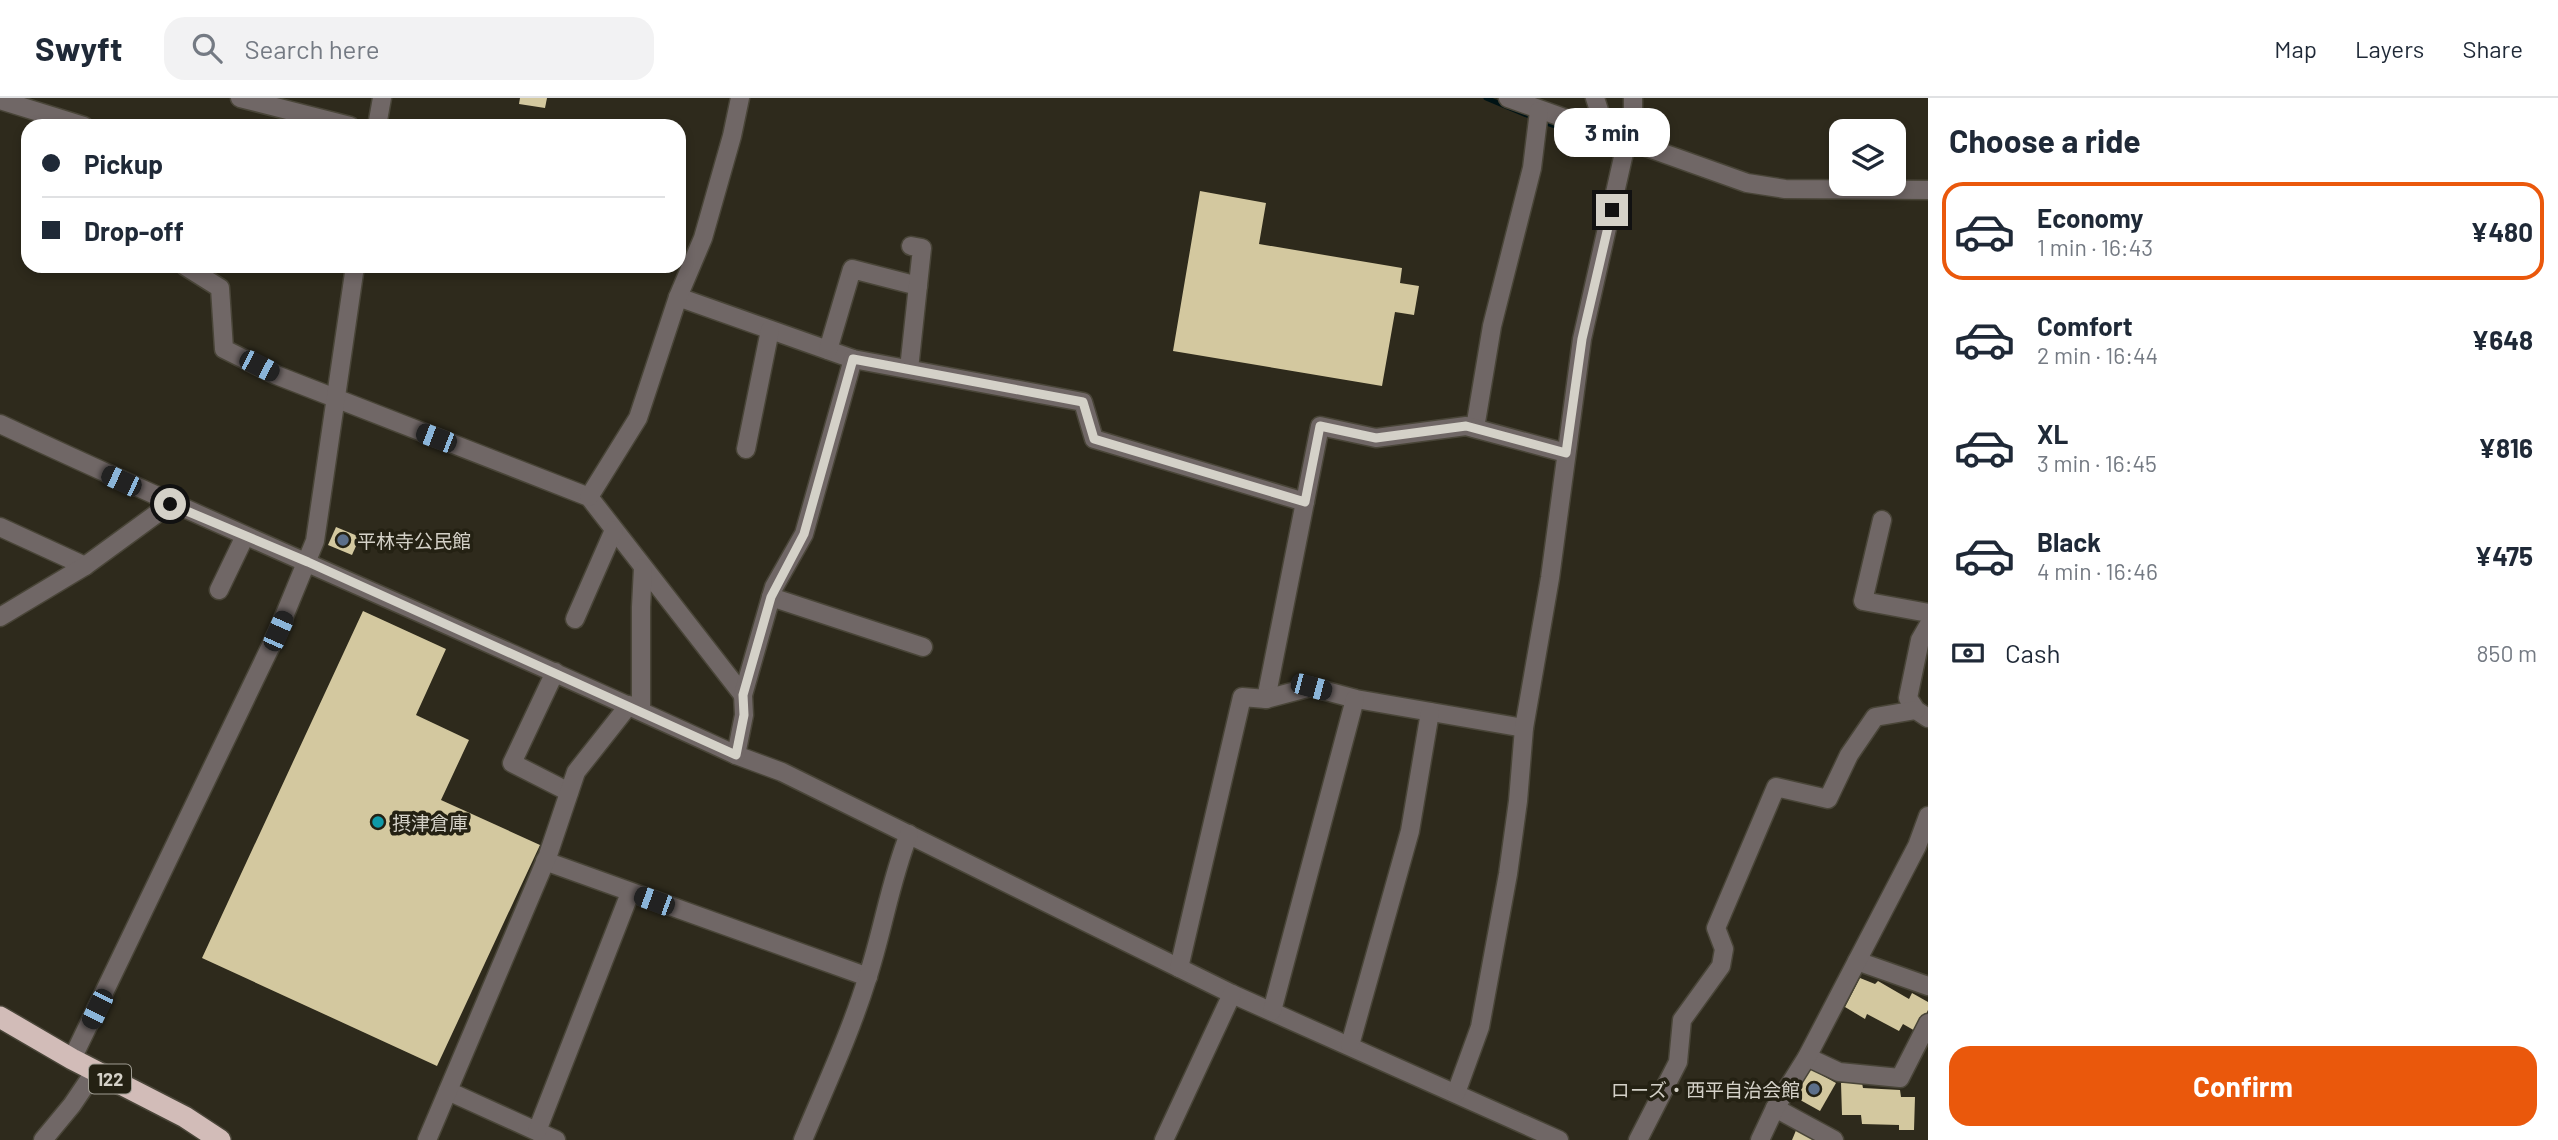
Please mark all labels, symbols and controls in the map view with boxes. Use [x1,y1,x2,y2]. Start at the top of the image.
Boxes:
search box [164,17,654,80]
text: Swyft [35,28,122,68]
icon: search [188,29,226,67]
text: Search here [244,33,380,64]
text: Map [2274,34,2317,63]
text: Layers [2355,34,2424,63]
text: Share [2462,34,2523,63]
callout: 3 min [1554,108,1670,158]
text: 3 min [1585,118,1639,146]
map controls [1829,119,1906,196]
button: layers [1829,119,1906,196]
text: Choose a ride [1949,121,2141,159]
text: Pickup [84,148,163,179]
route end [1596,194,1628,226]
icon: car [1953,200,2016,263]
text: Economy [2037,202,2143,233]
text: Drop-off [84,215,184,246]
text: ¥480 [2471,216,2533,247]
text: 1 min · 16:43 [2037,233,2153,261]
icon: car [1953,308,2016,371]
text: Comfort [2037,310,2133,341]
text: ¥648 [2471,324,2533,355]
text: 2 min · 16:44 [2037,341,2158,369]
car [236,347,283,385]
icon: car [1953,416,2016,479]
text: XL [2037,418,2068,449]
car [413,421,460,455]
text: ¥816 [2478,432,2533,463]
text: 3 min · 16:45 [2037,449,2157,477]
car [98,463,145,499]
route start [154,488,186,520]
icon: car [1953,524,2016,587]
text: Black [2037,526,2101,557]
place label: 平林寺公民館 [357,529,471,552]
marker: 平林寺公民館 [335,532,351,548]
text: ¥475 [2474,540,2533,571]
text: 4 min · 16:46 [2037,557,2158,585]
car [260,608,297,654]
icon: cash [1949,634,1987,672]
text: Cash [2005,637,2060,668]
text: 850 m [2477,639,2537,667]
car [1288,671,1335,703]
place label: 摂津倉庫 [392,811,468,834]
marker: 摂津倉庫 [370,814,386,830]
car [631,884,678,918]
car [79,986,116,1032]
button: Confirm [1949,1046,2537,1126]
road number: 122 [89,1064,131,1094]
place label: ローズ・西平自治会館 [1611,1078,1800,1101]
marker: ローズ・西平自治会館 [1806,1081,1822,1097]

